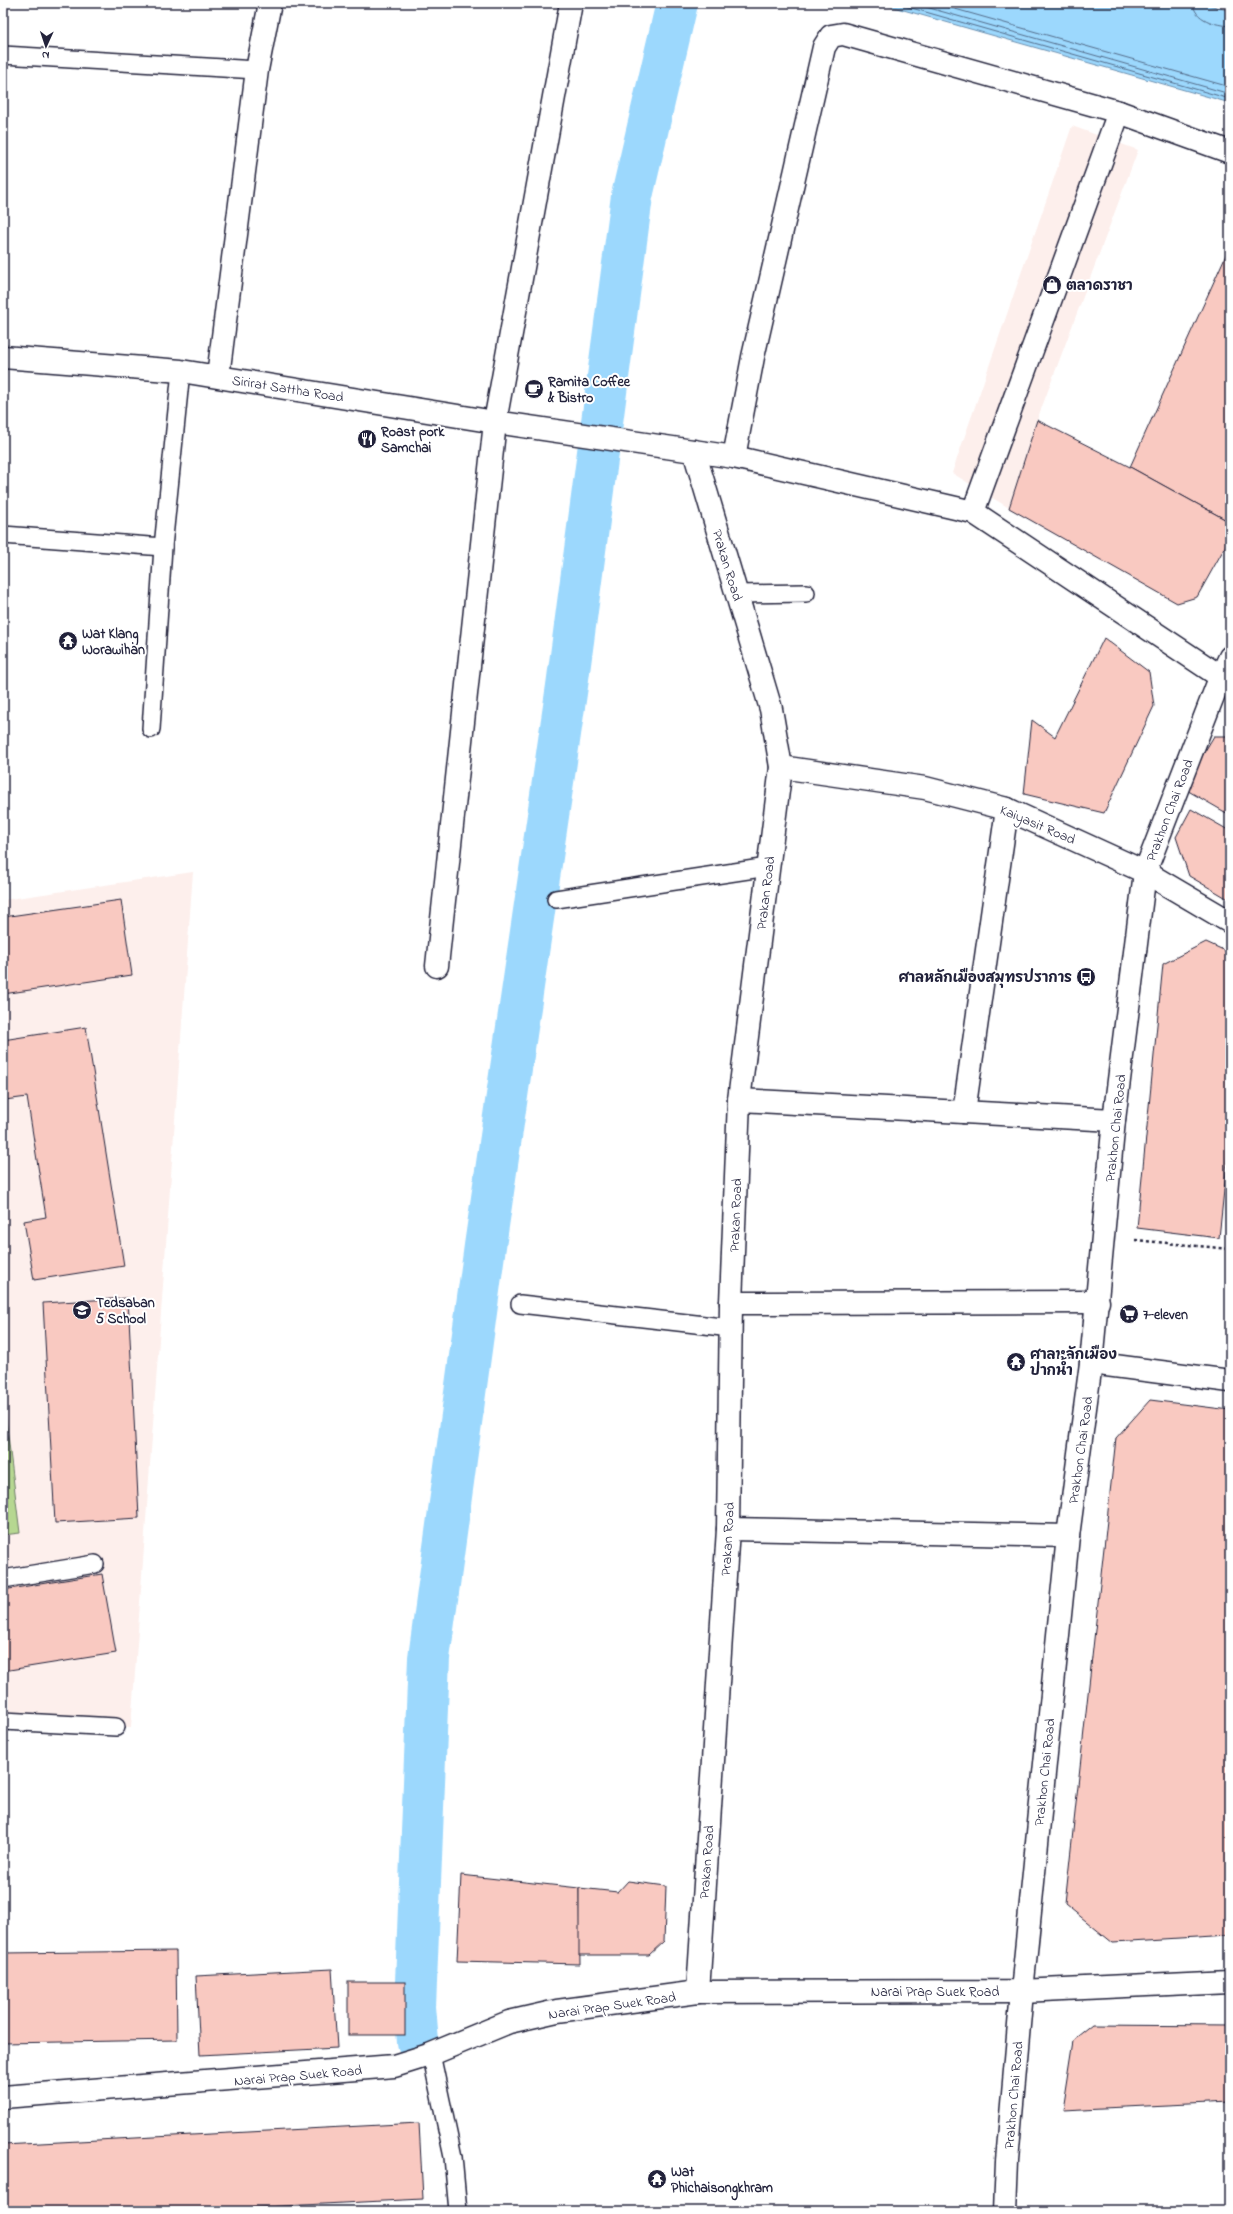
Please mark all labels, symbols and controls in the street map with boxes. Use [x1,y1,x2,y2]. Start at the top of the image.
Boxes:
north arrow [26,26,66,66]
text: N [41,47,50,63]
shop icon: ตลาดราชา [1041,274,1063,296]
place label: ตลาดราชา [1066,276,1133,297]
street label: Sirirat Sattha Road [231,370,345,409]
place label: Ramita Coffee & Bistro [547,372,631,409]
cafe icon: Ramita Coffee & Bistro [523,378,545,400]
place label: Roast pork Samchai [380,422,445,459]
restaurant icon: Roast pork Samchai [356,428,378,450]
street label: Prakan Road [706,527,747,604]
place label: Wat Klang Worawihan [82,624,145,661]
temple icon: Wat Klang Worawihan [57,630,79,652]
street label: Prakhon Chai Road [1141,756,1200,865]
street label: Kaiyasit Road [996,800,1079,852]
street label: Prakan Road [752,855,781,931]
bus stop icon: ศาลหลักเมืองสมุทรปราการ [1075,966,1097,988]
place label: ศาลหลักเมืองสมุทรปราการ [898,967,1072,989]
street label: Prakhon Chai Road [1100,1073,1133,1183]
street label: Prakan Road [725,1178,748,1252]
place label: Tedsaban 5 School [96,1293,155,1330]
school or university icon: Tedsaban 5 School [71,1299,93,1321]
supermarket icon: 7-eleven [1118,1303,1140,1325]
place label: 7-eleven [1143,1305,1188,1326]
place label: ศาลหลักเมือง ปากน้ำ [1030,1344,1117,1382]
temple icon: ศาลหลักเมือง ปากน้ำ [1005,1351,1027,1373]
street label: Prakhon Chai Road [1064,1395,1099,1505]
street label: Prakan Road [716,1502,741,1576]
street label: Prakhon Chai Road [1029,1717,1062,1827]
street label: Prakan Road [694,1824,721,1900]
street label: Narai Prap Suek Road [871,1982,999,2003]
street label: Narai Prap Suek Road [547,1987,677,2026]
street label: Prakhon Chai Road [999,2040,1030,2150]
street label: Narai Prap Suek Road [233,2060,363,2093]
place label: Wat Phichaisongkhram [671,2162,773,2201]
temple icon: Wat Phichaisongkhram [646,2168,668,2190]

